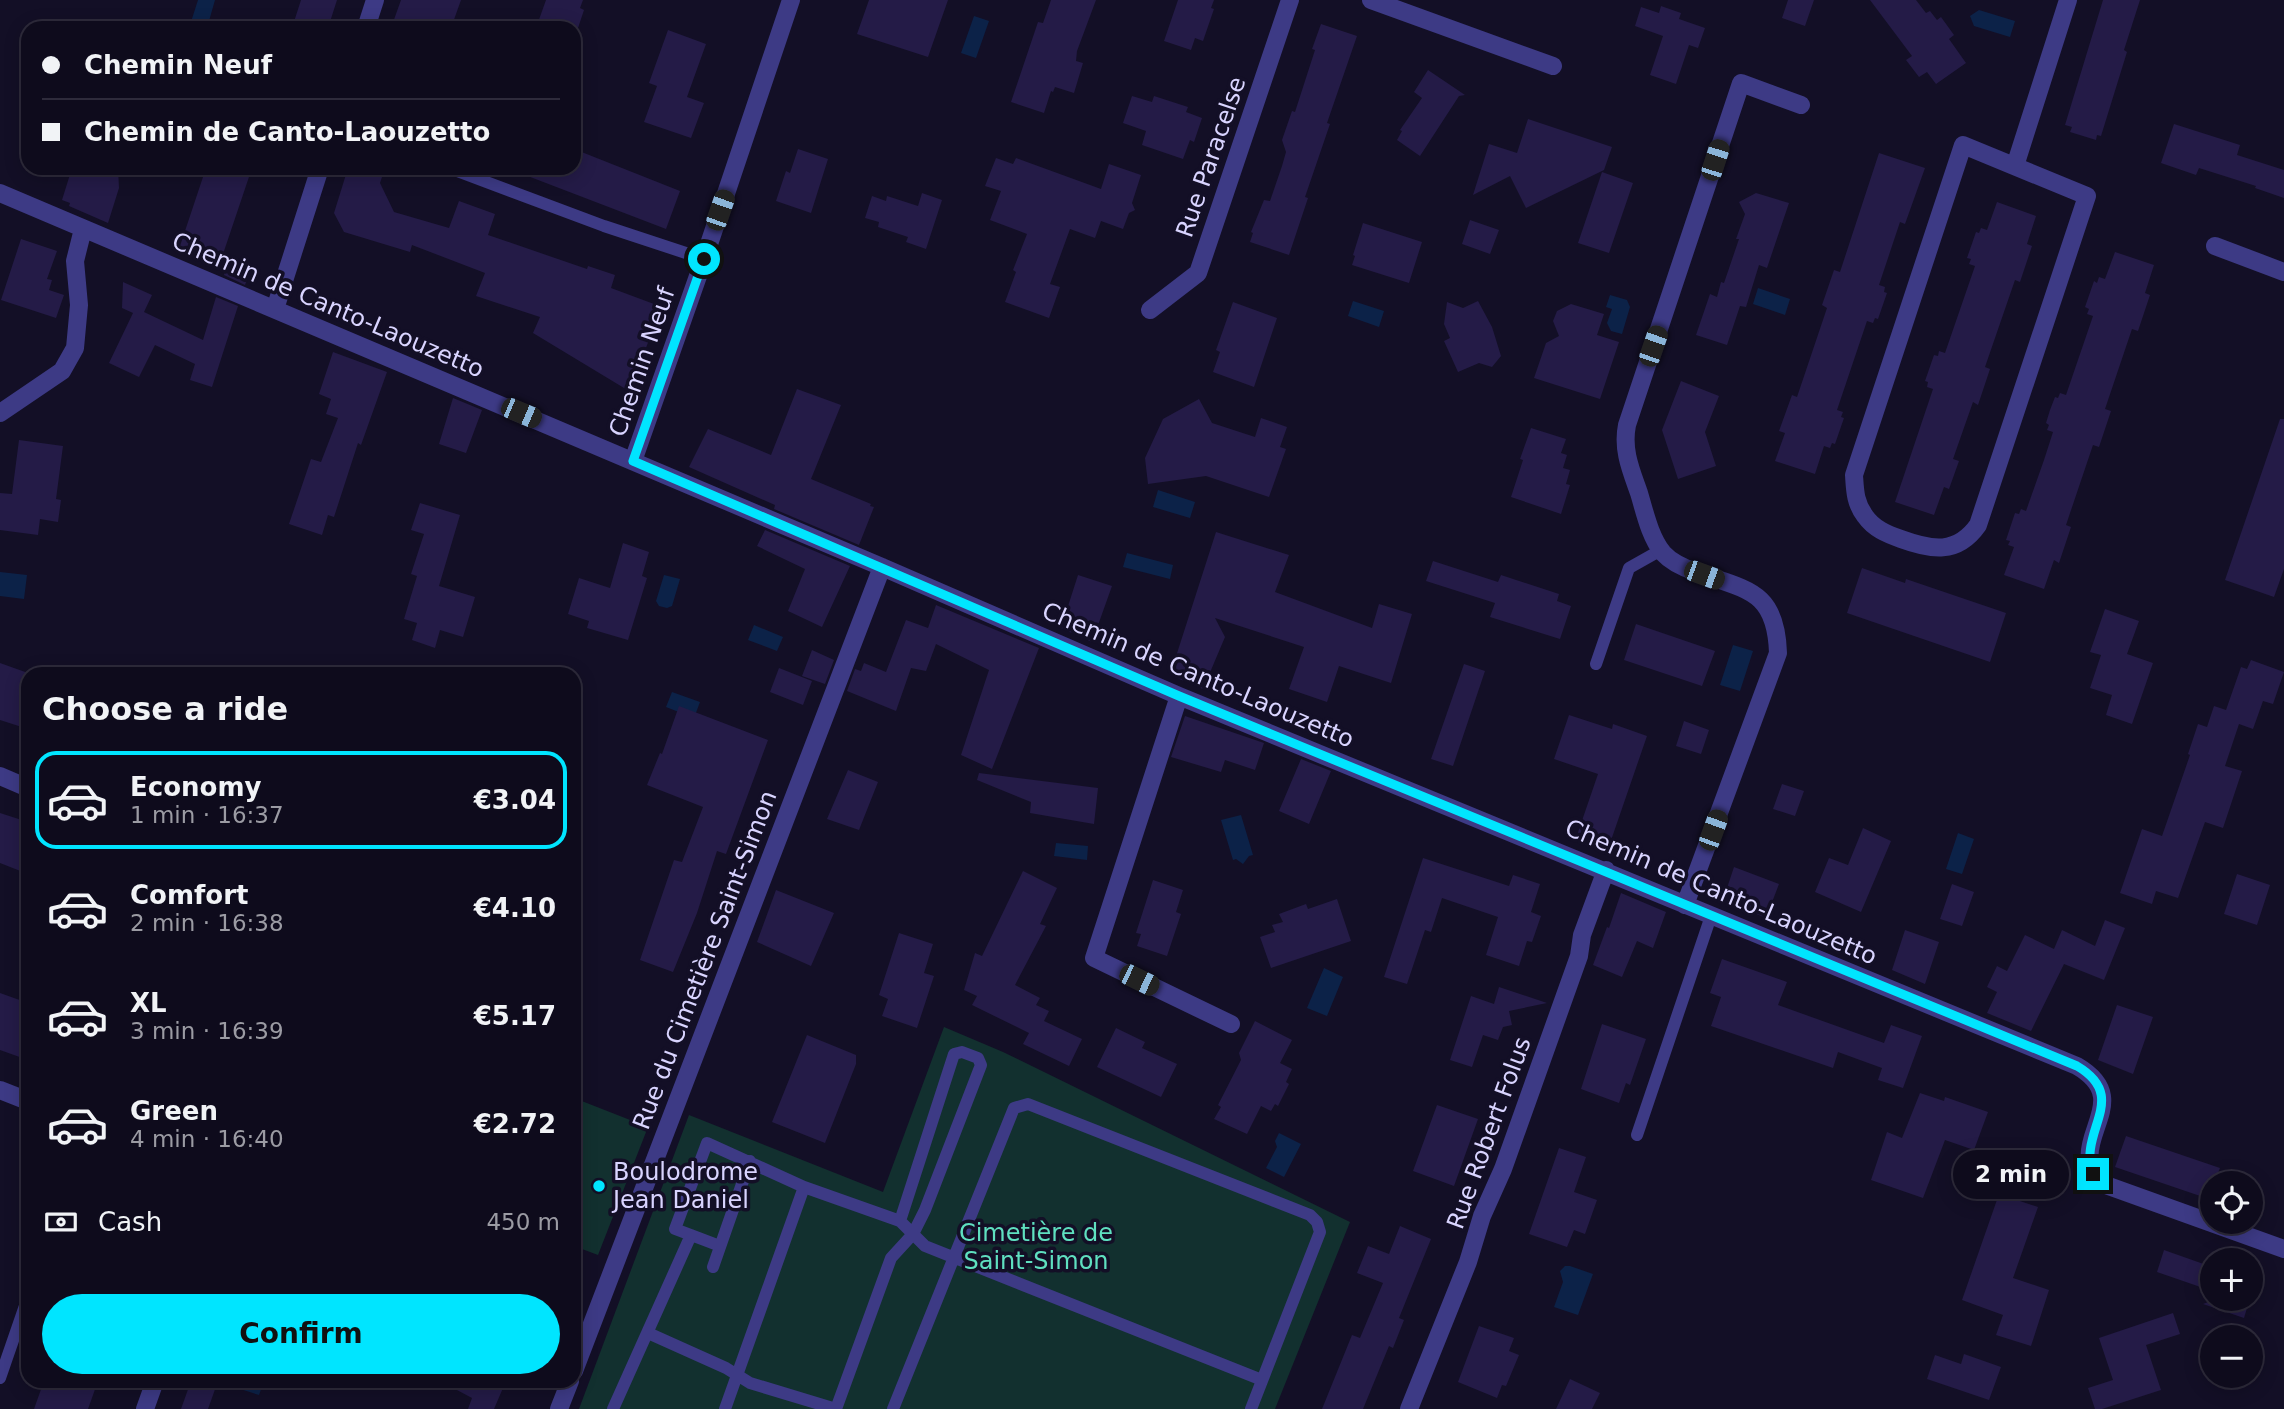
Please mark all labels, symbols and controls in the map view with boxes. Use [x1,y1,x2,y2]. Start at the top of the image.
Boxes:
text: Chemin Neuf [84,50,272,80]
street label: Rue Paracelse [1170,73,1252,241]
text: Chemin de Canto-Laouzetto [84,117,490,147]
car [1699,137,1732,183]
car [704,187,737,233]
street label: Chemin de Canto-Laouzetto [168,226,488,384]
route start [688,243,720,275]
street label: Chemin Neuf [603,283,681,440]
car [1637,323,1670,369]
car [498,395,545,431]
car [1681,558,1728,592]
street label: Chemin de Canto-Laouzetto [1038,596,1358,754]
text: Choose a ride [42,690,288,728]
icon: car [46,769,109,832]
text: Economy [130,772,261,802]
text: €3.04 [474,785,556,815]
street label: Rue du Cimetière Saint-Simon [627,787,783,1133]
text: 1 min · 16:37 [130,802,284,828]
car [1696,807,1731,853]
street label: Chemin de Canto-Laouzetto [1561,813,1881,971]
icon: car [46,877,109,940]
text: Comfort [130,880,248,910]
text: €4.10 [474,893,556,923]
text: 2 min · 16:38 [130,910,284,936]
car [1116,961,1163,999]
icon: car [46,985,109,1048]
text: XL [130,988,167,1018]
text: €5.17 [474,1001,556,1031]
text: 3 min · 16:39 [130,1018,284,1044]
street label: Rue Robert Folus [1441,1033,1537,1233]
icon: car [46,1093,109,1156]
text: Green [130,1096,218,1126]
text: €2.72 [474,1109,556,1139]
text: 4 min · 16:40 [130,1126,284,1152]
callout: 2 min [1953,1150,2068,1198]
place label: Boulodrome Jean Daniel [611,1158,758,1214]
route end [2077,1158,2109,1190]
text: 2 min [1975,1161,2047,1187]
map controls [2200,1171,2263,1388]
button: locate [2200,1171,2263,1234]
marker: Boulodrome Jean Daniel [591,1178,607,1194]
icon: cash [42,1203,80,1241]
text: Cash [98,1207,162,1237]
text: 450 m [486,1209,560,1235]
park label: Cimetière de Saint-Simon [959,1219,1113,1275]
button: + [2200,1248,2263,1311]
button: Confirm [42,1294,560,1374]
button: − [2200,1325,2263,1388]

